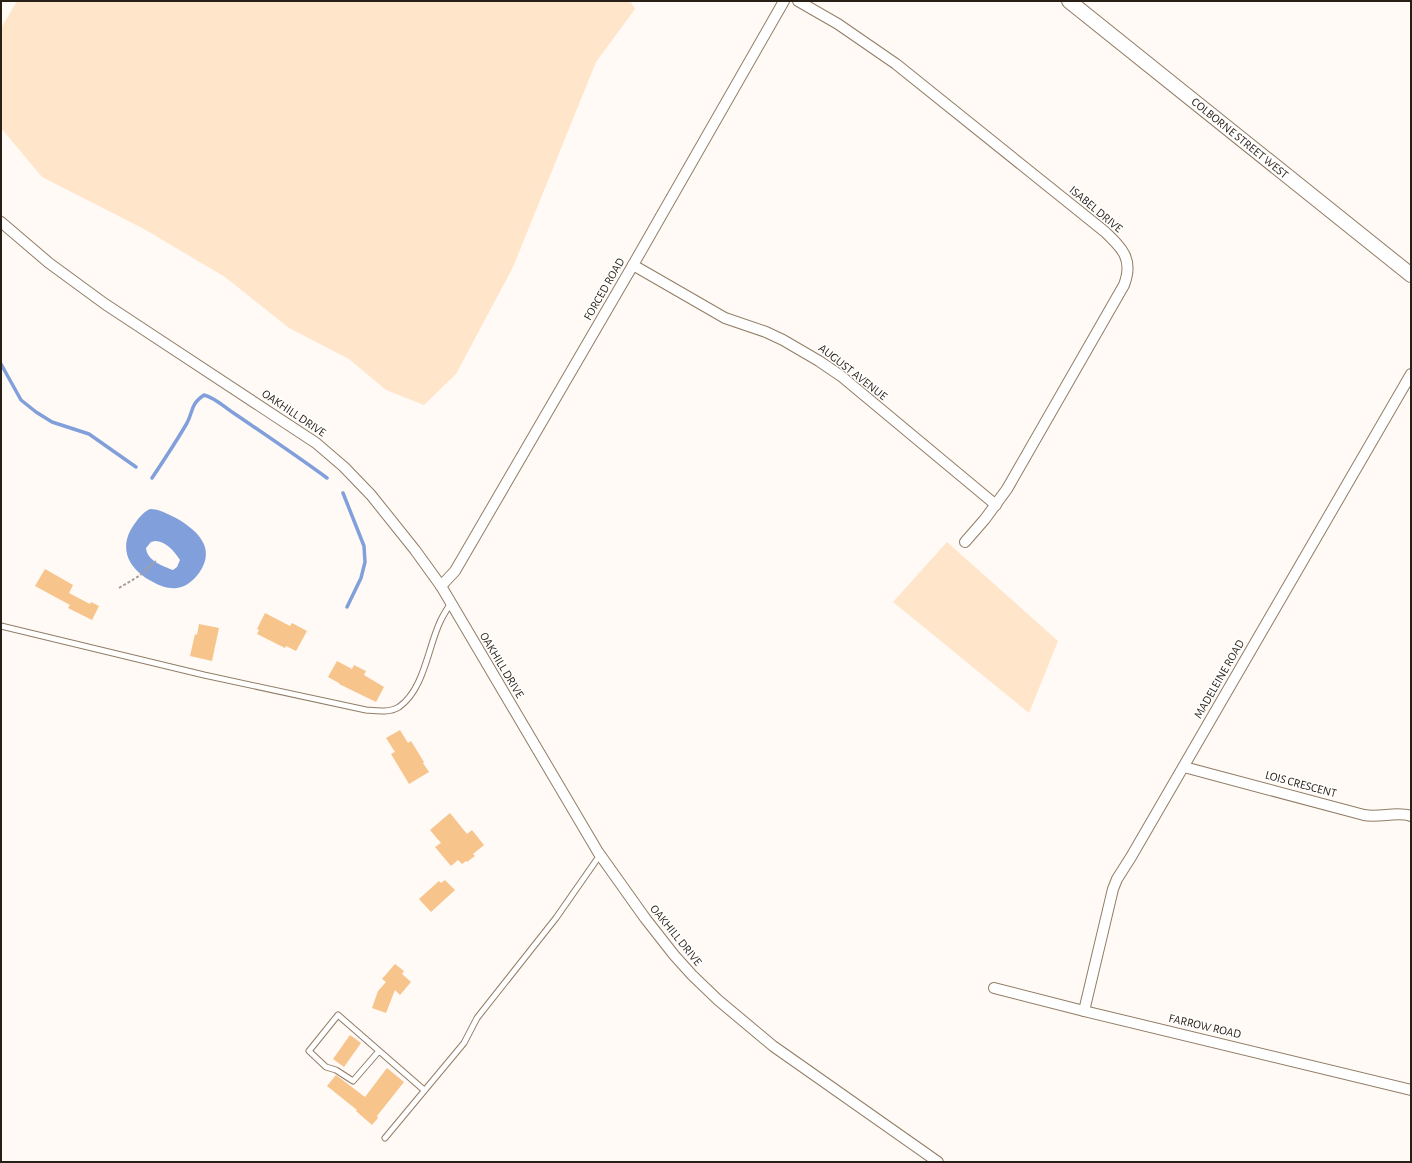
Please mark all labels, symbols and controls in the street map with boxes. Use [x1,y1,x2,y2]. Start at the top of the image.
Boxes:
street label: COLBORNE STREET WEST [1189,95,1291,181]
street label: ISABEL DRIVE [1067,184,1125,235]
street label: FORCED ROAD [581,256,627,322]
street label: AUGUST AVENUE [817,342,890,402]
street label: OAKHILL DRIVE [260,387,328,439]
street label: OAKHILL DRIVE [478,630,526,700]
street label: MADELEINE ROAD [1192,637,1246,720]
street label: LOIS CRESCENT [1264,769,1338,799]
street label: OAKHILL DRIVE [648,902,704,968]
street label: FARROW ROAD [1168,1012,1243,1040]

